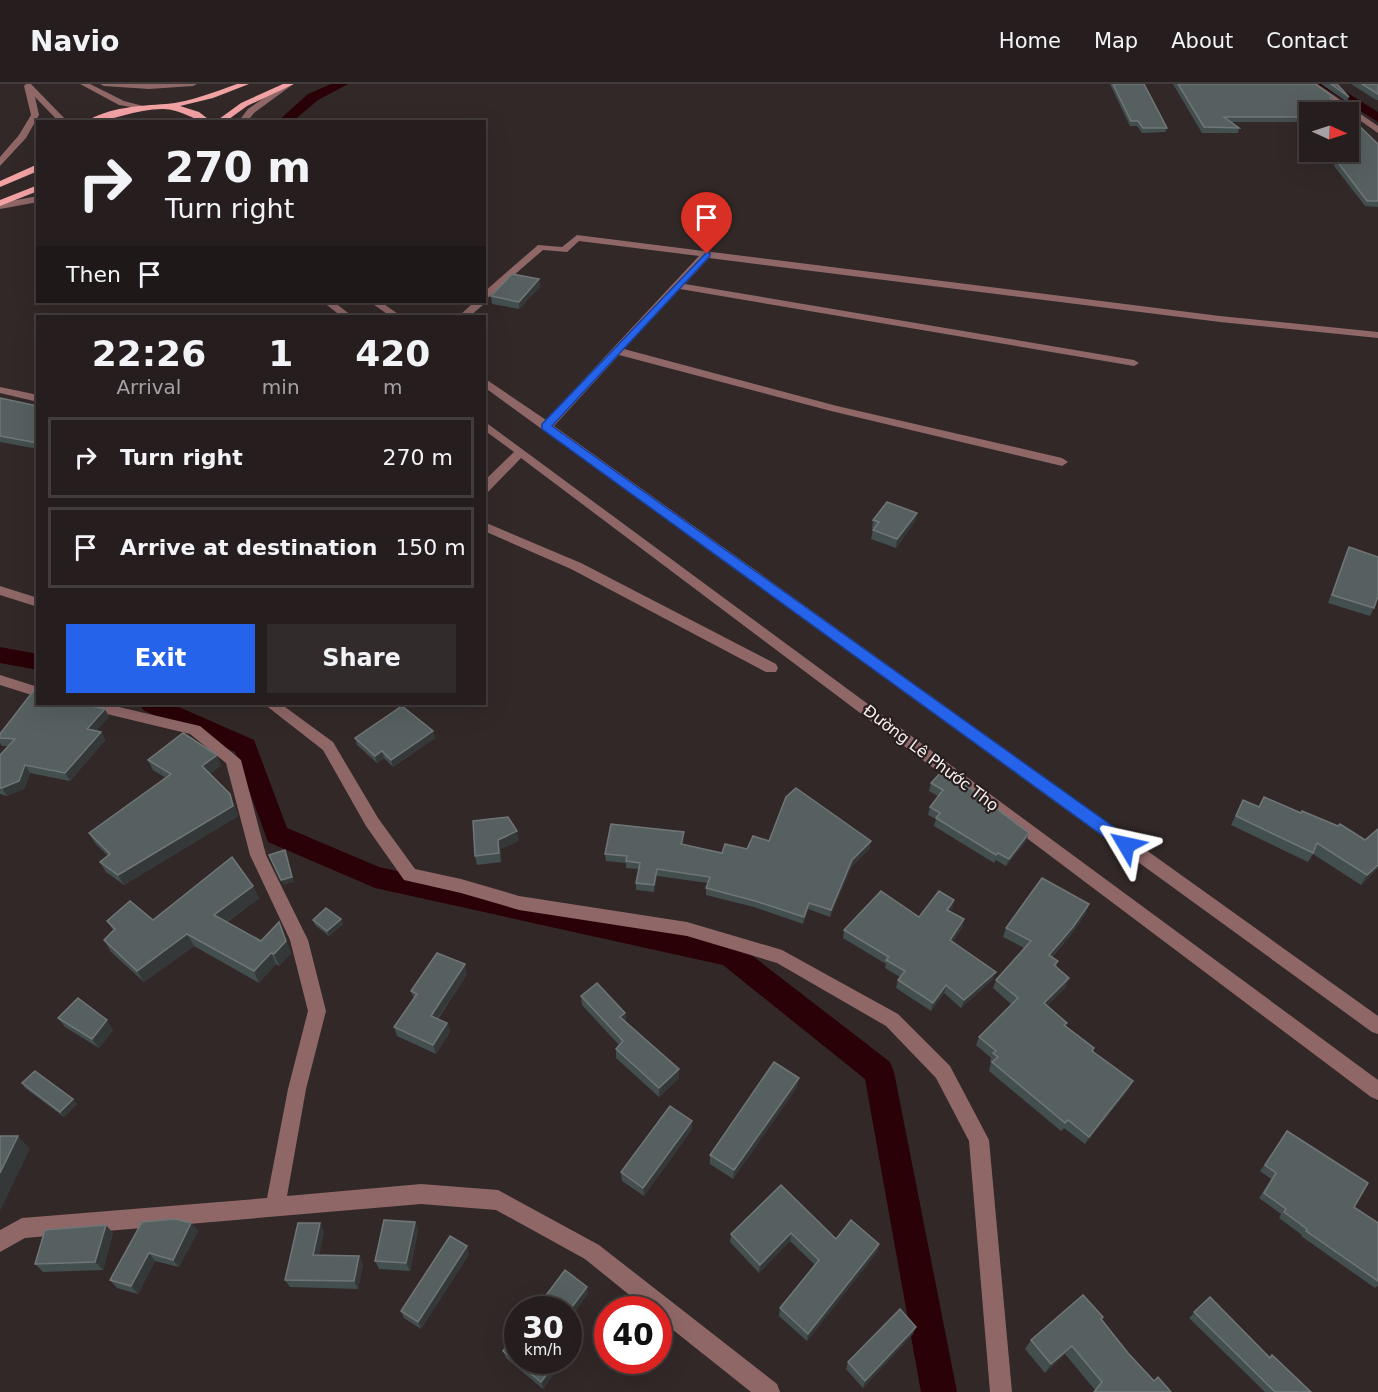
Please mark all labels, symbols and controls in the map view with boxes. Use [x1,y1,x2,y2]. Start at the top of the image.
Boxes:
text: Navio [30,25,119,58]
text: Home [999,29,1061,53]
text: Map [1094,29,1138,53]
text: About [1171,29,1233,53]
text: Contact [1266,29,1348,53]
north arrow [1299,102,1359,162]
map controls [1299,102,1359,162]
text: 270 m [165,143,311,192]
icon: right [66,144,144,222]
pin [681,192,732,254]
text: Turn right [165,193,294,224]
icon: arrive [690,201,723,234]
icon: arrive [133,258,166,291]
text: Then [66,262,121,287]
text: 22:26 [92,333,206,374]
text: 1 [268,333,293,374]
text: 420 [355,333,430,374]
text: Arrival [116,375,181,399]
text: min [262,375,300,399]
text: m [383,375,403,399]
icon: right [69,441,102,474]
text: Turn right [120,445,243,470]
text: 270 m [383,445,453,470]
icon: arrive [69,531,102,564]
text: Arrive at destination [120,535,377,560]
text: 150 m [395,535,466,560]
button: Exit [66,624,255,693]
button: Share [267,624,456,693]
street label: Đường Lê Phước Thọ [860,701,1002,815]
position arrow [1094,813,1158,877]
speed limit sign: 40 [594,1296,672,1374]
text: 30 [522,1310,564,1345]
text: km/h [524,1341,562,1359]

